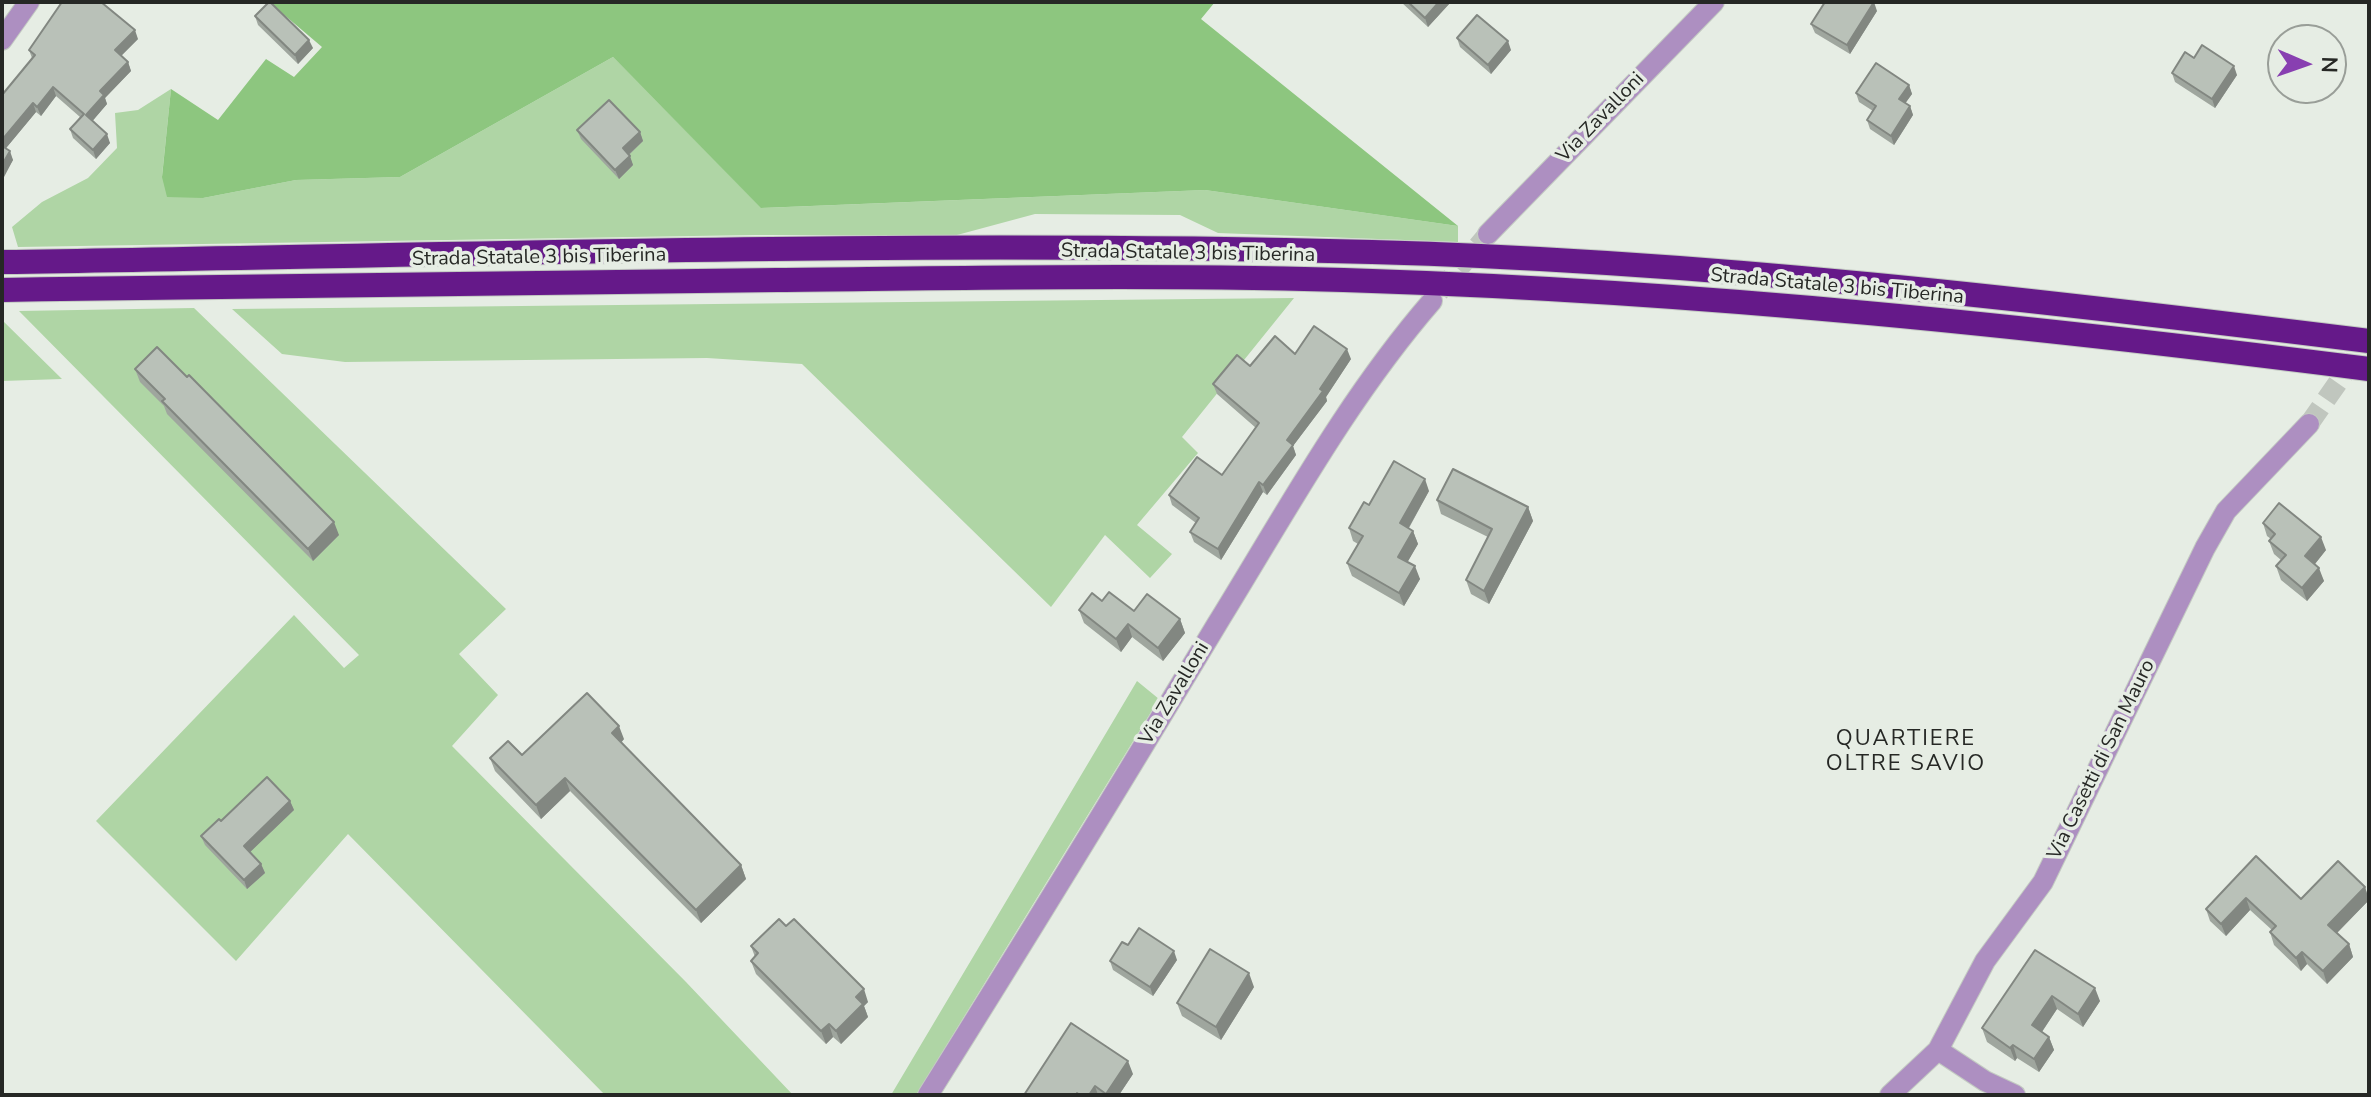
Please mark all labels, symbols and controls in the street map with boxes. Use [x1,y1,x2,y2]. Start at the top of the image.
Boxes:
north arrow [2267,24,2347,104]
text: N [2314,56,2344,74]
street label: Via Zavalloni [1552,68,1650,168]
street label: Strada Statale 3 bis Tiberina [1061,240,1315,268]
street label: Strada Statale 3 bis Tiberina [412,244,666,272]
street label: Strada Statale 3 bis Tiberina [1709,264,1965,310]
street label: Via Zavalloni [1135,638,1215,750]
street label: Via Casetti di San Mauro [2043,656,2161,864]
district label: QUARTIERE OLTRE SAVIO [1826,727,1986,778]

